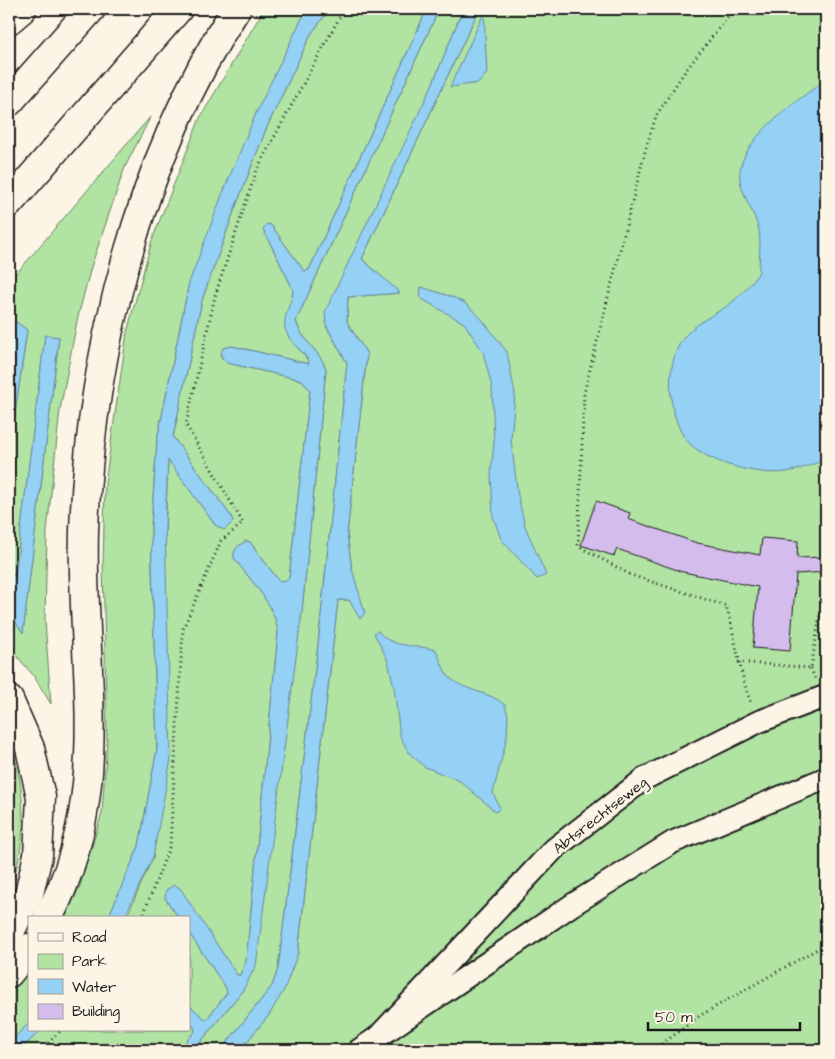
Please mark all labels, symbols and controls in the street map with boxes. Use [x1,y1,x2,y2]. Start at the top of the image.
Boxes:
street label: Abtsrechtseweg [549,772,653,860]
legend [28,916,190,1032]
text: Road [72,927,107,948]
text: Park [72,951,107,972]
text: Water [72,977,116,998]
scale bar [648,999,800,1031]
text: Building [72,1001,120,1023]
text: 50 m [655,1007,693,1028]

